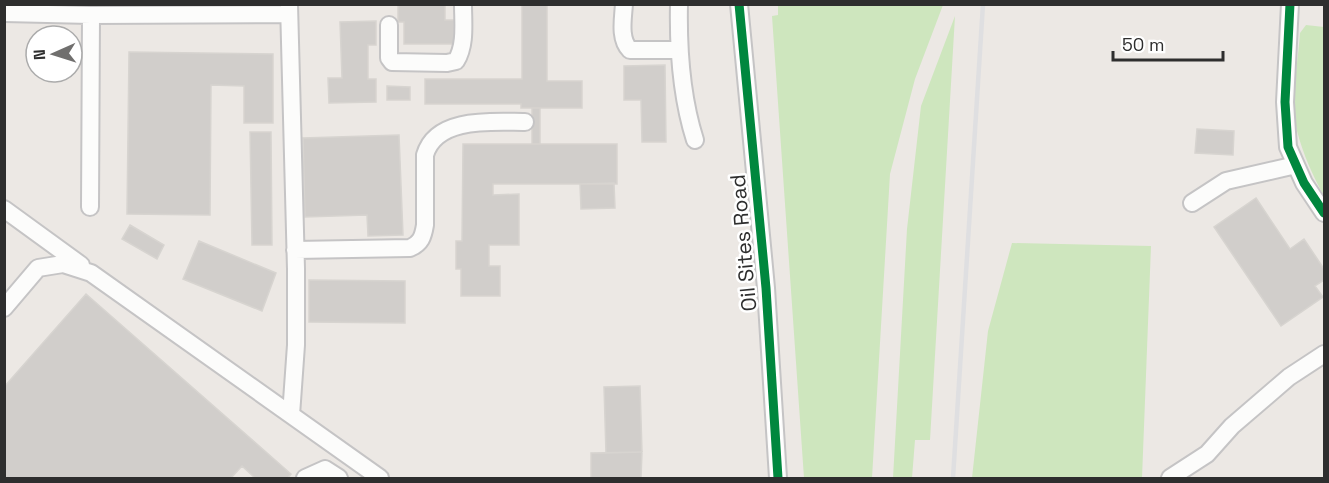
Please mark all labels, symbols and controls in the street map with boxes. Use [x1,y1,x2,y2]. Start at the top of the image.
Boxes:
north arrow [24,24,84,84]
scale bar [1113,24,1222,62]
text: 50 m [1122,33,1164,56]
text: N [29,49,50,61]
street label: Oil Sites Road [724,173,762,313]

